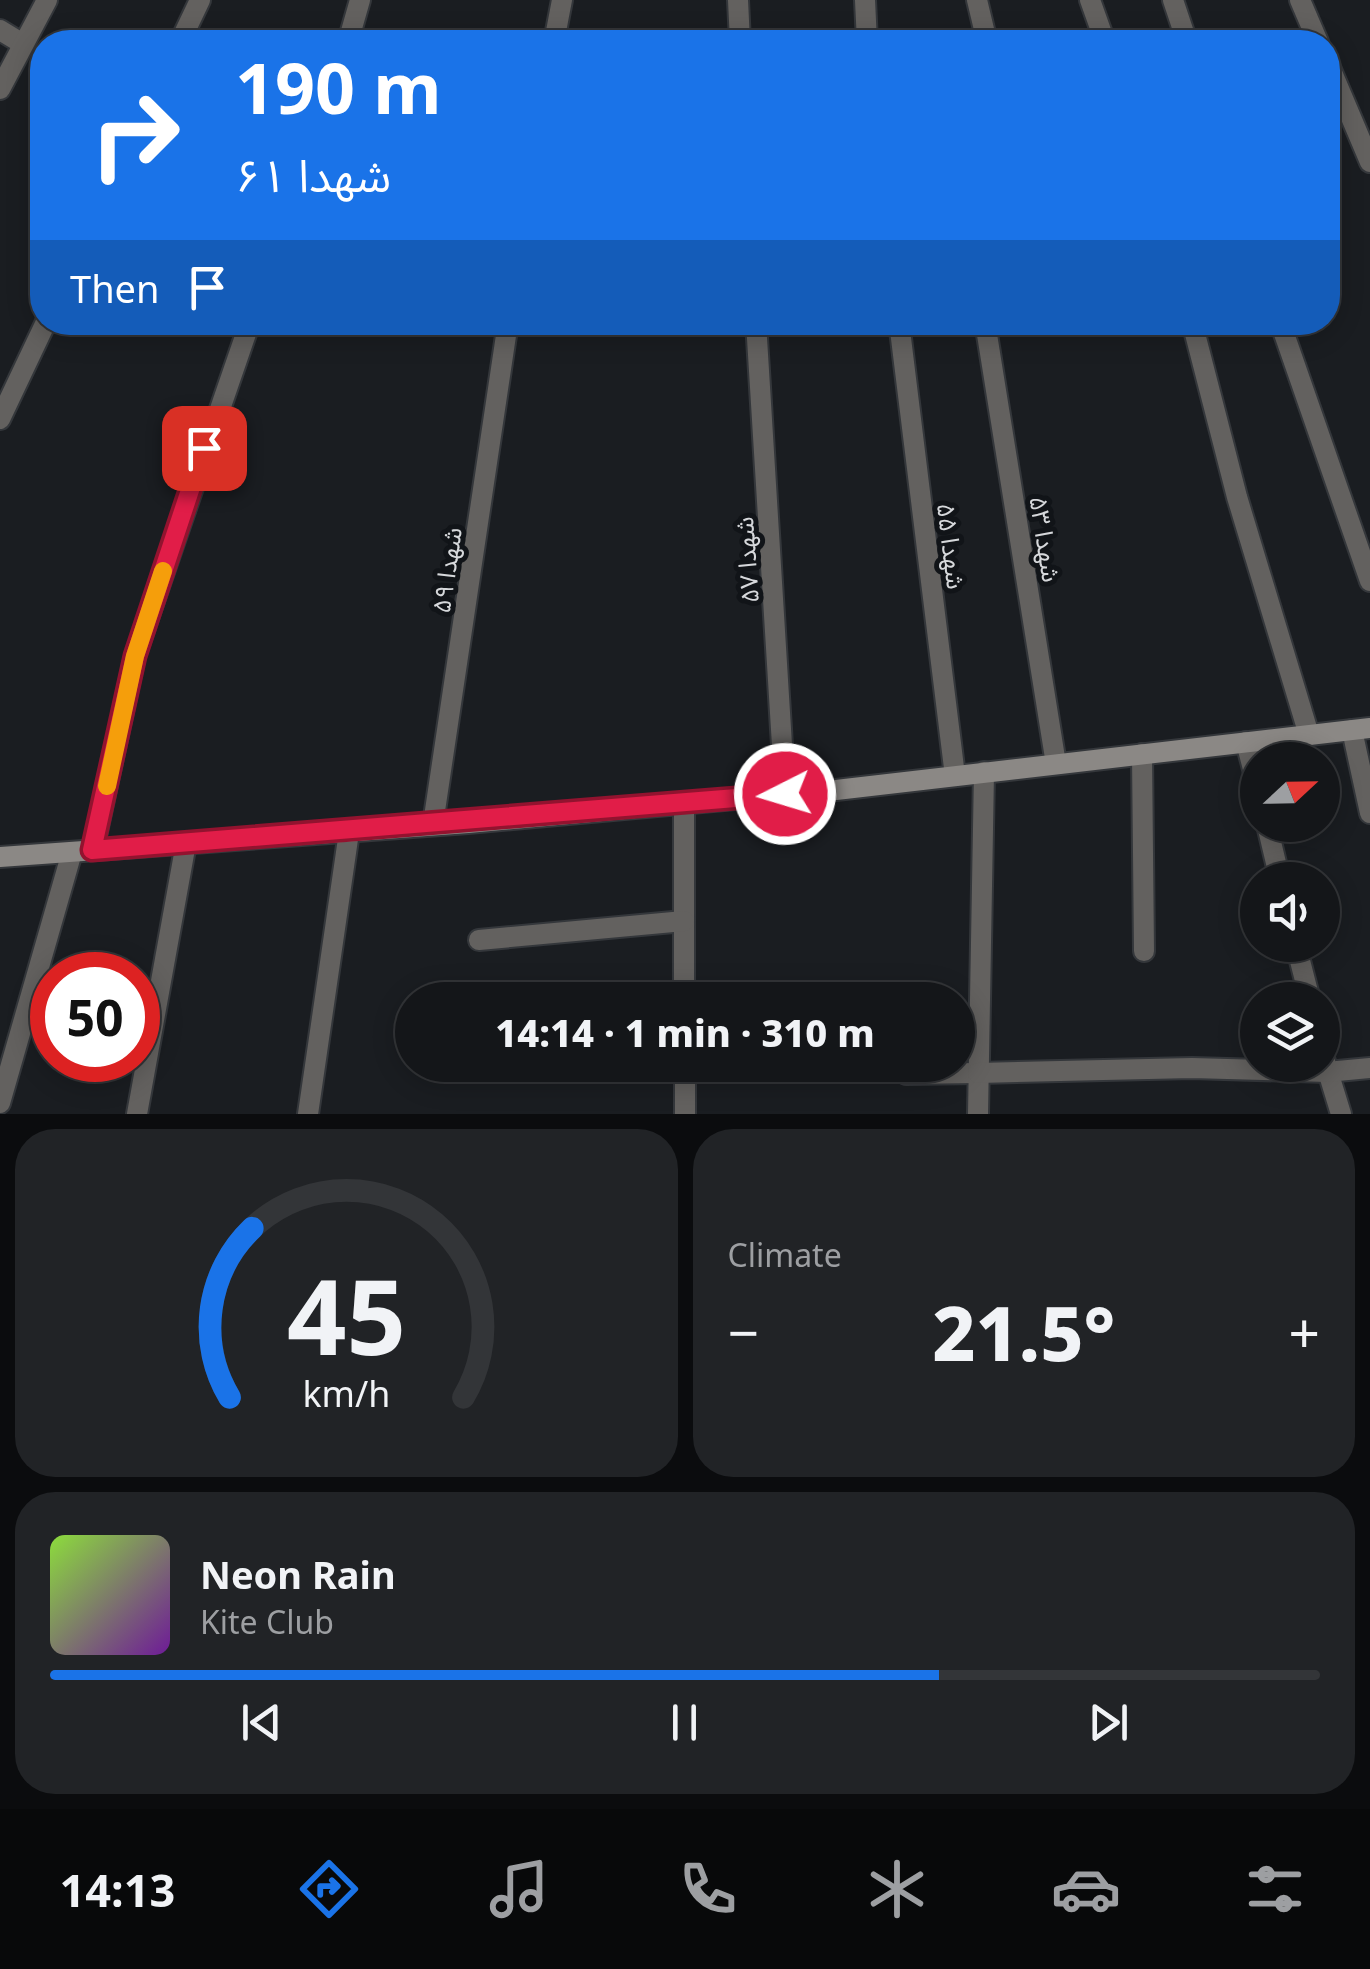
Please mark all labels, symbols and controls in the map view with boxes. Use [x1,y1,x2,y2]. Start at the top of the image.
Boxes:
text: 190 m [235,39,442,135]
icon: right [70,70,200,200]
text: شهدا ۶۱ [235,144,391,205]
icon: arrive [180,260,235,315]
text: Then [70,262,160,314]
pin [162,406,247,491]
icon: arrive [177,421,232,476]
street label: شهدا ۵۳ [1022,494,1070,584]
street label: شهدا ۵۵ [930,501,974,591]
street label: شهدا ۵۷ [726,516,766,604]
street label: شهدا ۵۹ [423,525,469,615]
position arrow [733,742,837,846]
north arrow [1240,742,1340,842]
map controls [1240,742,1340,1082]
button: sound [1240,862,1340,962]
speed limit sign: 50 [30,952,160,1082]
button: layers [1240,982,1340,1082]
text: 14:14 · 1 min · 310 m [495,1006,875,1058]
text: Climate [728,1233,842,1276]
text: 45 [287,1244,406,1385]
text: 21.5° [932,1281,1115,1383]
text: − [728,1294,759,1369]
text: + [1289,1294,1320,1369]
text: km/h [302,1369,390,1417]
text: Neon Rain [200,1548,396,1600]
text: Kite Club [200,1600,334,1643]
icon: previous [234,1695,289,1750]
icon: pause [657,1695,712,1750]
icon: next [1081,1695,1136,1750]
icon: directions [294,1854,364,1924]
icon: music [484,1854,554,1924]
icon: phone [673,1854,743,1924]
icon: climate [862,1854,932,1924]
icon: car [1051,1854,1121,1924]
icon: filters [1240,1854,1310,1924]
text: 14:13 [60,1859,175,1920]

